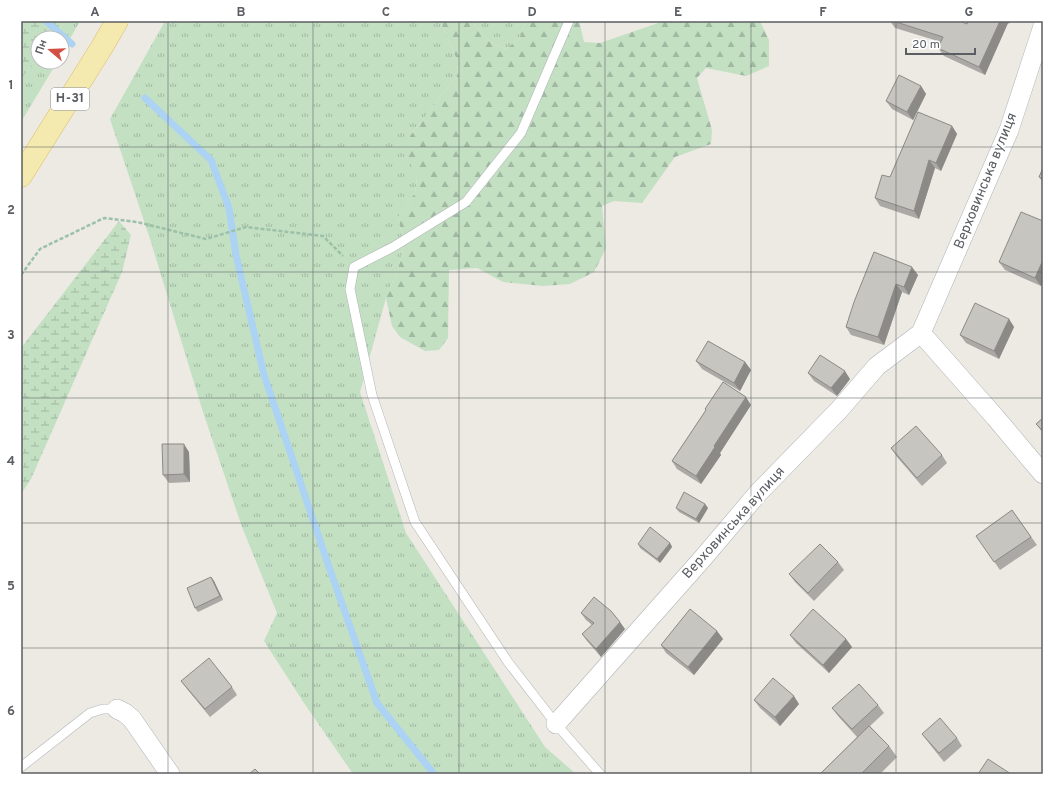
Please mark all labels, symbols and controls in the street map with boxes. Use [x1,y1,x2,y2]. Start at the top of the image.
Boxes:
text: A [90,5,100,21]
text: B [237,5,246,21]
text: C [382,5,390,21]
text: D [527,5,537,21]
text: E [674,5,682,21]
text: F [819,5,827,21]
text: G [965,5,974,21]
north arrow [30,30,70,70]
scale bar [906,30,975,56]
text: 20 m [912,37,940,53]
text: Пн [32,38,51,56]
text: 1 [8,78,14,94]
road number: Н-31 [51,88,89,110]
street label: Верховинська вулиця [951,110,1021,252]
text: 2 [7,203,15,219]
text: 3 [7,328,15,344]
text: 4 [7,454,15,470]
street label: Верховинська вулиця [679,463,789,583]
text: 5 [7,579,15,595]
text: 6 [7,704,15,720]

